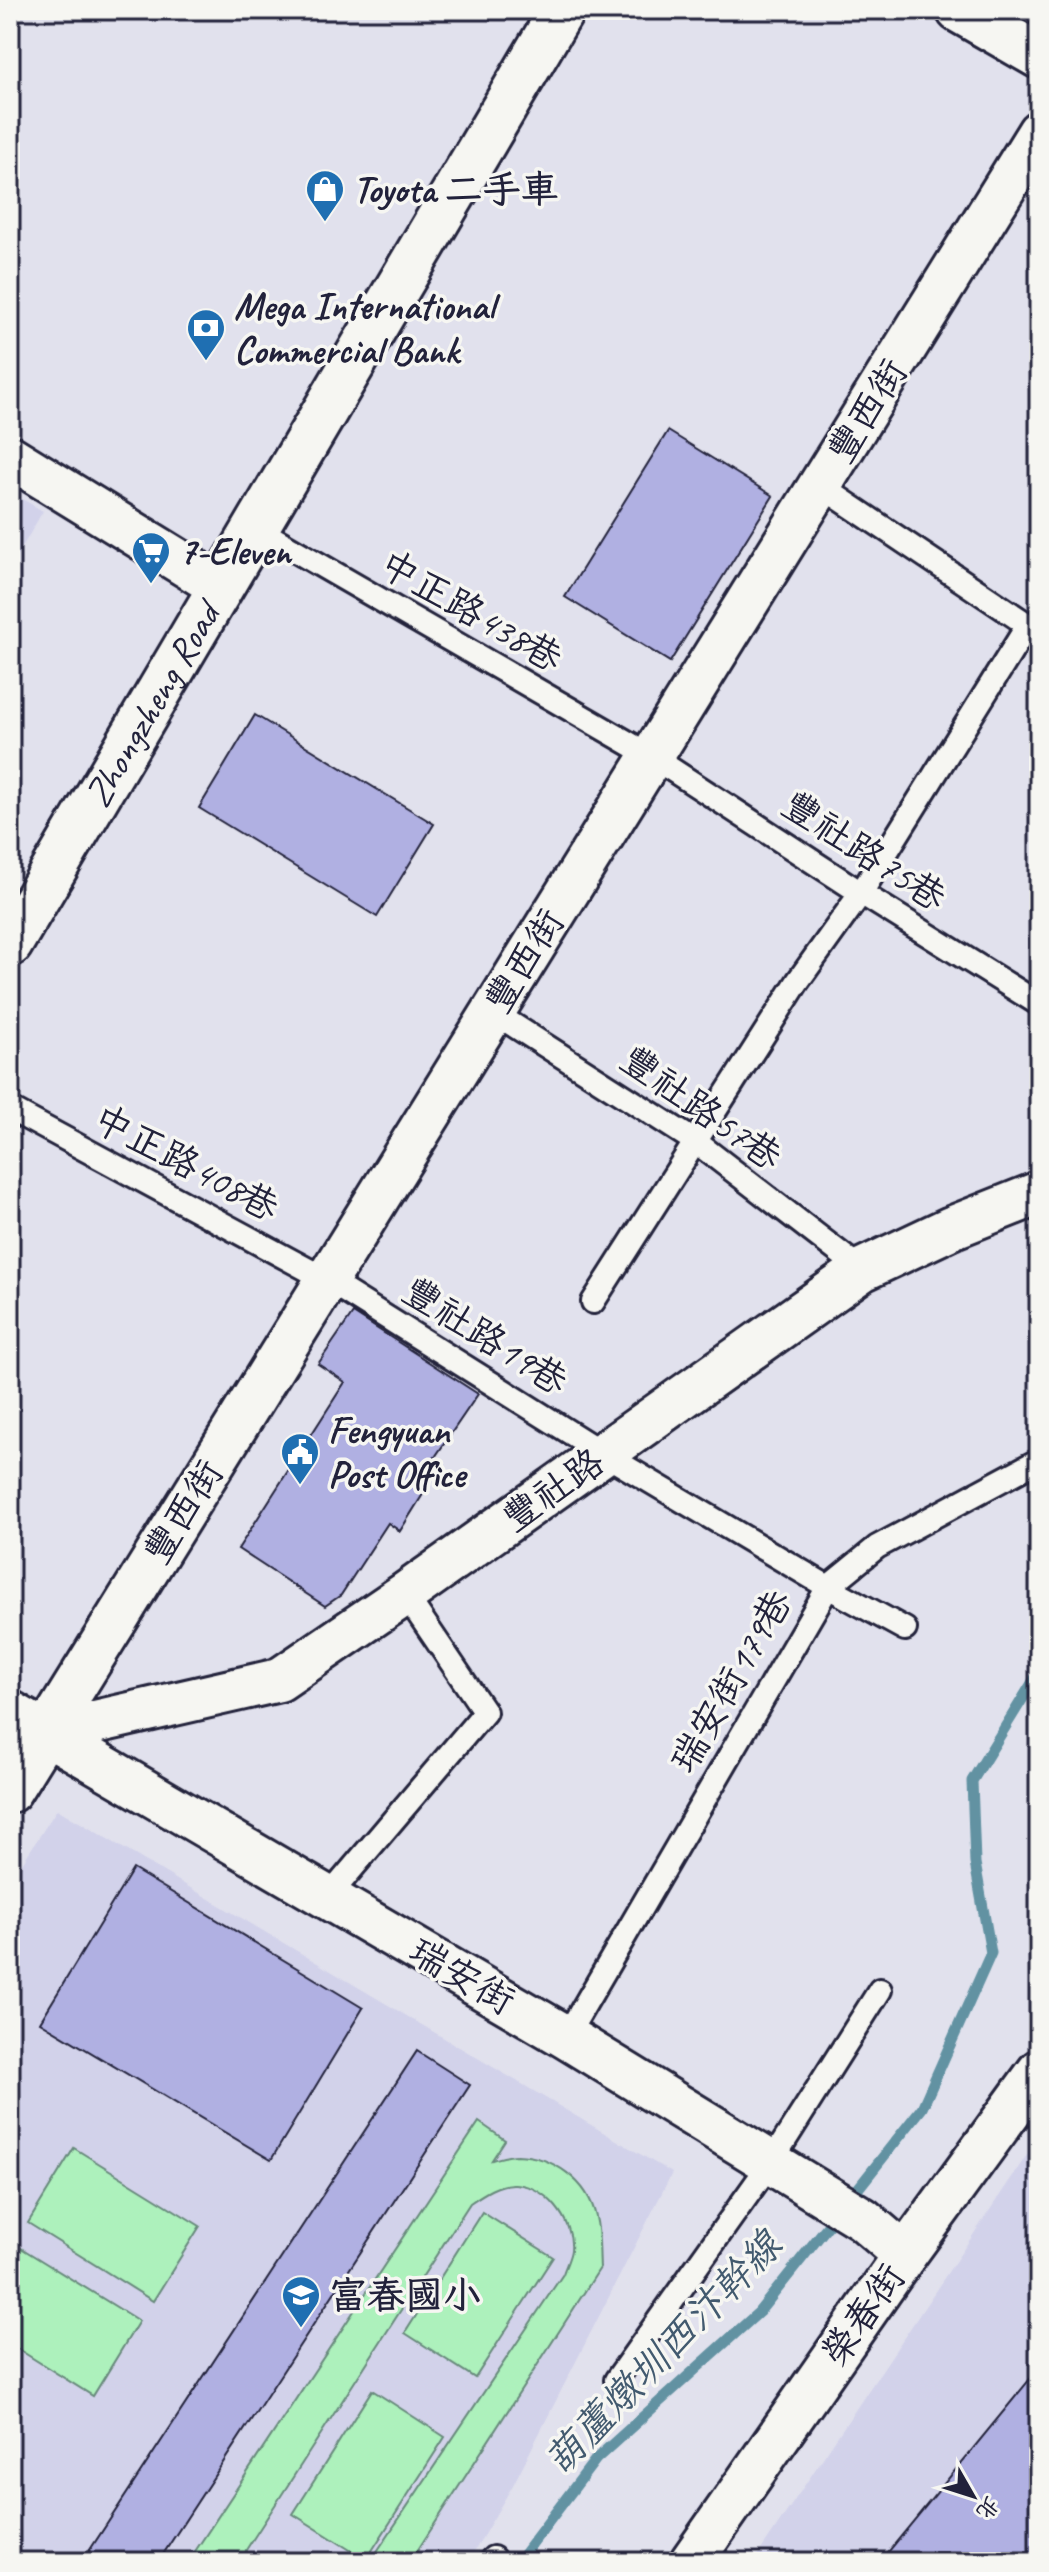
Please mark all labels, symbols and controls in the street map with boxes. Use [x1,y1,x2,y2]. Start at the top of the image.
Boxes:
place label: Toyota 二手車 [353,166,559,213]
shop icon: Toyota 二手車 [304,168,346,223]
place label: Mega International Commercial Bank [234,283,501,374]
bank icon: Mega International Commercial Bank [185,307,227,362]
street label: 豐西街 [817,350,917,472]
place label: 7-Eleven [179,528,293,575]
supermarket icon: 7-Eleven [130,530,172,585]
street label: 中正路438巷 [371,540,571,682]
street label: Zhongzheng Road [73,589,233,815]
street label: 豐社路75巷 [773,781,955,921]
street label: 豐西街 [474,900,574,1022]
street label: 豐社路57巷 [611,1035,791,1181]
street label: 中正路408巷 [85,1095,287,1231]
street label: 豐社路19巷 [394,1267,576,1405]
place label: Fengyuan Post Office [328,1407,468,1498]
public building icon: Fengyuan Post Office [279,1431,321,1486]
street label: 豐社路 [493,1438,613,1542]
street label: 豐西街 [133,1451,233,1573]
street label: 瑞安街179巷 [660,1581,802,1781]
street label: 瑞安街 [401,1927,523,2025]
water label: 葫蘆燉圳西汴幹線 [534,2219,794,2485]
street label: 榮春街 [811,2255,915,2375]
place label: 富春國小 [329,2272,481,2319]
school or university icon: 富春國小 [280,2274,322,2329]
north arrow [933,2456,1013,2536]
text: 北 [970,2491,1006,2525]

